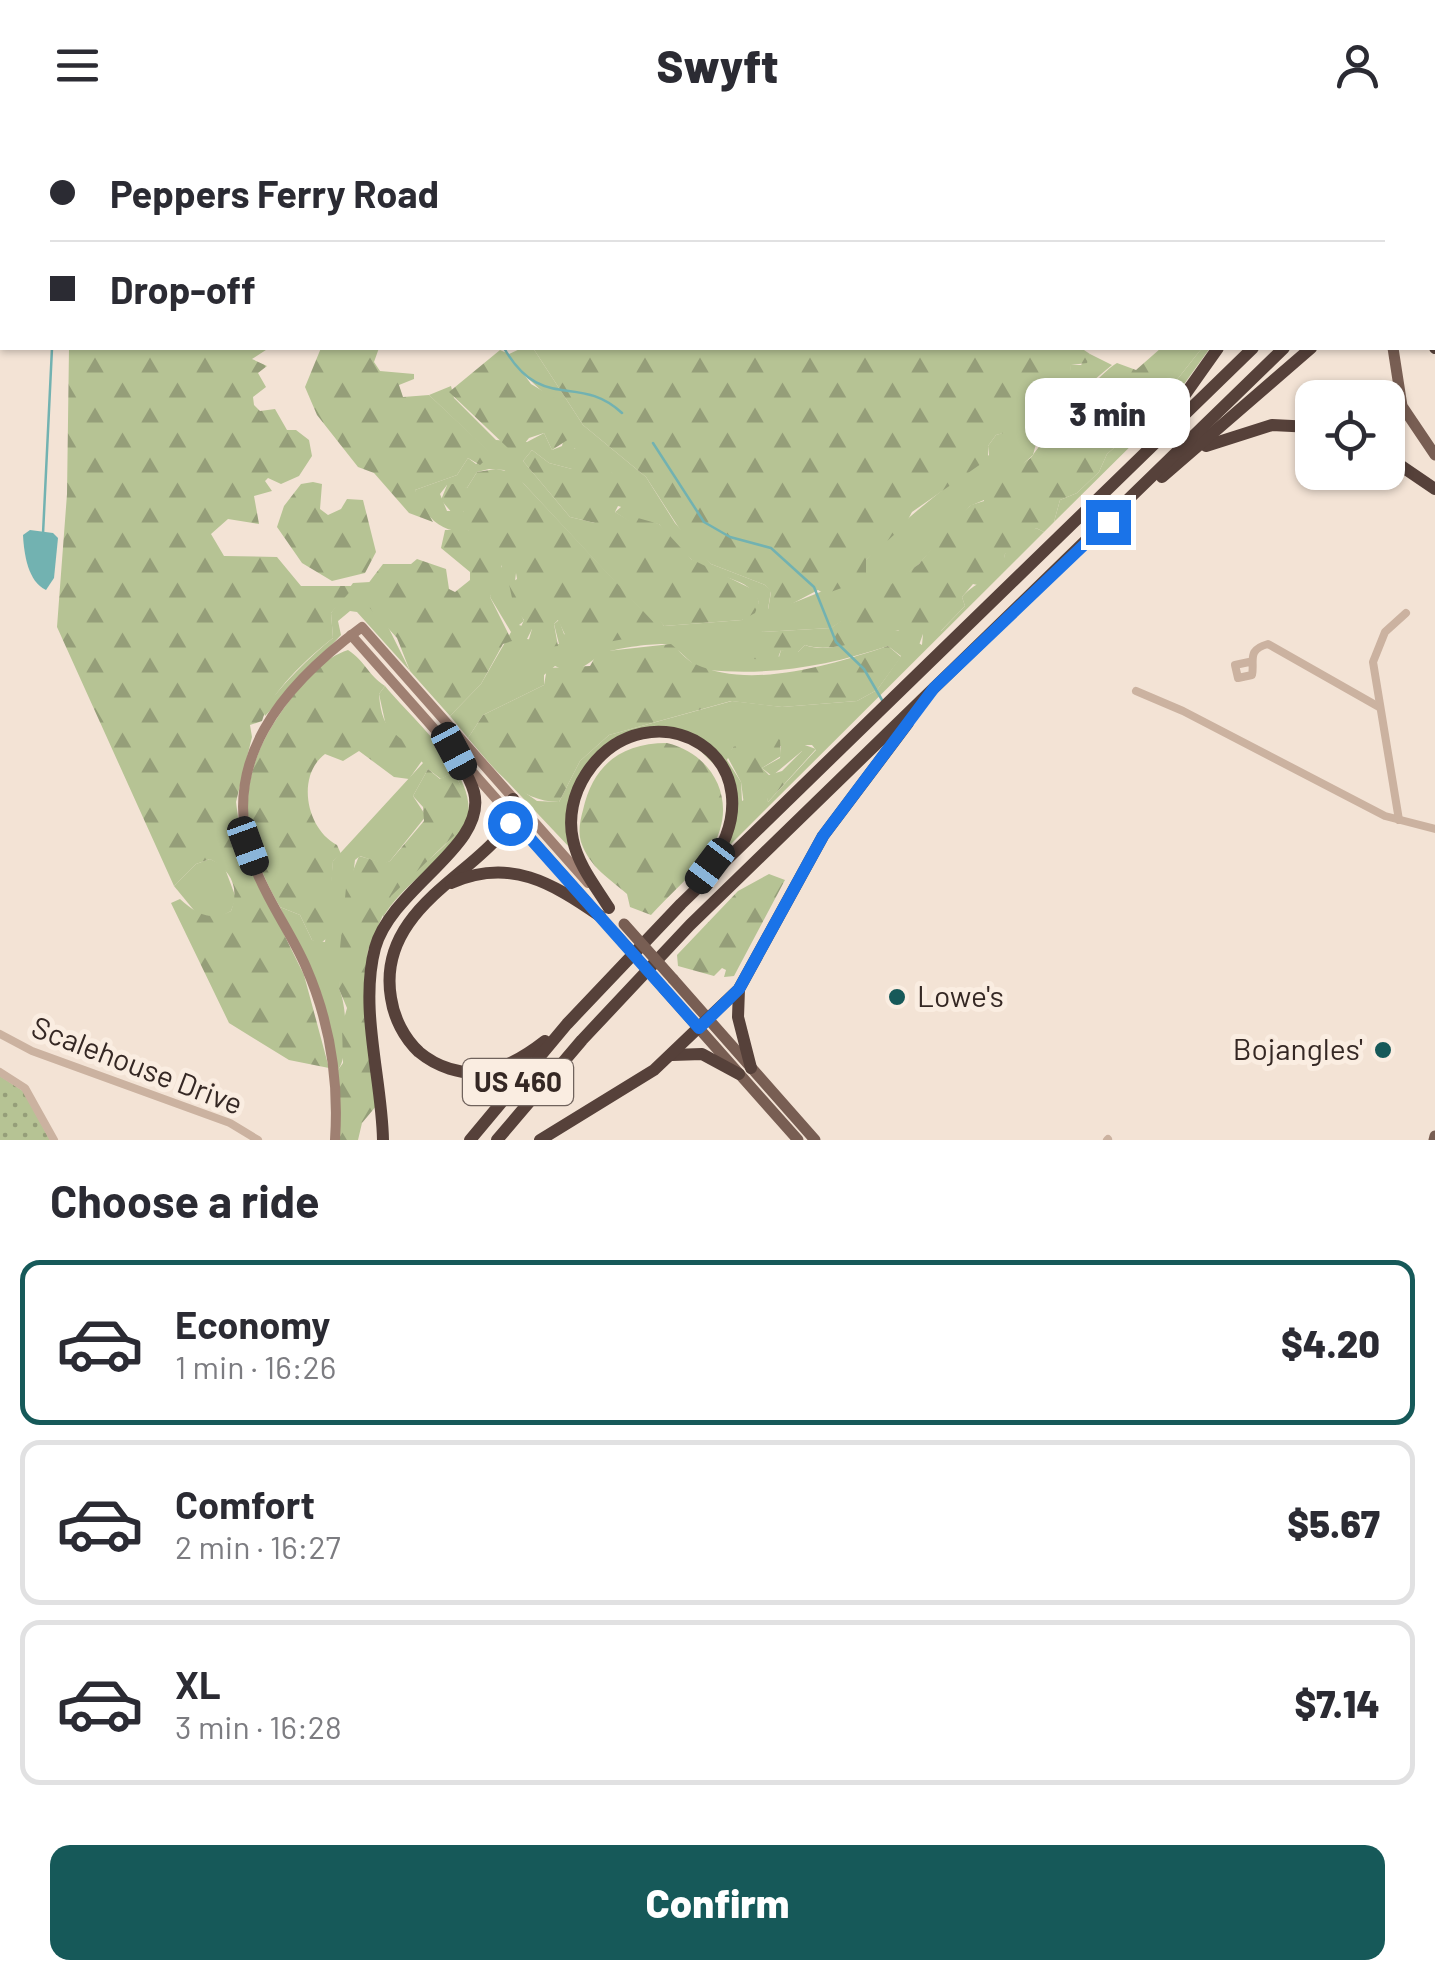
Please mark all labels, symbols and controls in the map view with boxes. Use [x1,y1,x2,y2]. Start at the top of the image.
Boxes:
icon: menu [50,38,105,93]
text: Swyft [657,38,778,92]
icon: person [1330,38,1385,93]
text: Peppers Ferry Road [110,170,439,216]
text: Drop-off [110,266,256,312]
callout: 3 min [1026,377,1190,447]
map controls [1295,380,1405,490]
button: locate [1295,380,1405,490]
text: 3 min [1069,394,1146,432]
route end [1086,500,1131,545]
car [427,717,481,785]
route start [488,801,533,846]
car [224,813,272,879]
car [680,833,740,899]
place label: Lowe's [917,977,1004,1013]
marker: Lowe's [886,986,908,1008]
street label: Scalehouse Drive [27,1007,248,1121]
place label: Bojangles' [1233,1030,1363,1066]
marker: Bojangles' [1372,1039,1394,1061]
road number: US 460 [463,1059,573,1105]
text: Choose a ride [50,1173,320,1227]
icon: car [55,1298,145,1388]
text: Economy [175,1301,330,1347]
text: $4.20 [1281,1320,1380,1366]
text: 1 min · 16:26 [175,1347,336,1385]
icon: car [55,1478,145,1568]
text: Comfort [175,1481,315,1527]
text: $5.67 [1287,1500,1380,1546]
text: 2 min · 16:27 [175,1527,341,1565]
icon: car [55,1658,145,1748]
text: XL [175,1661,221,1707]
text: $7.14 [1294,1680,1380,1726]
text: 3 min · 16:28 [175,1707,342,1745]
button: Confirm [50,1845,1385,1960]

